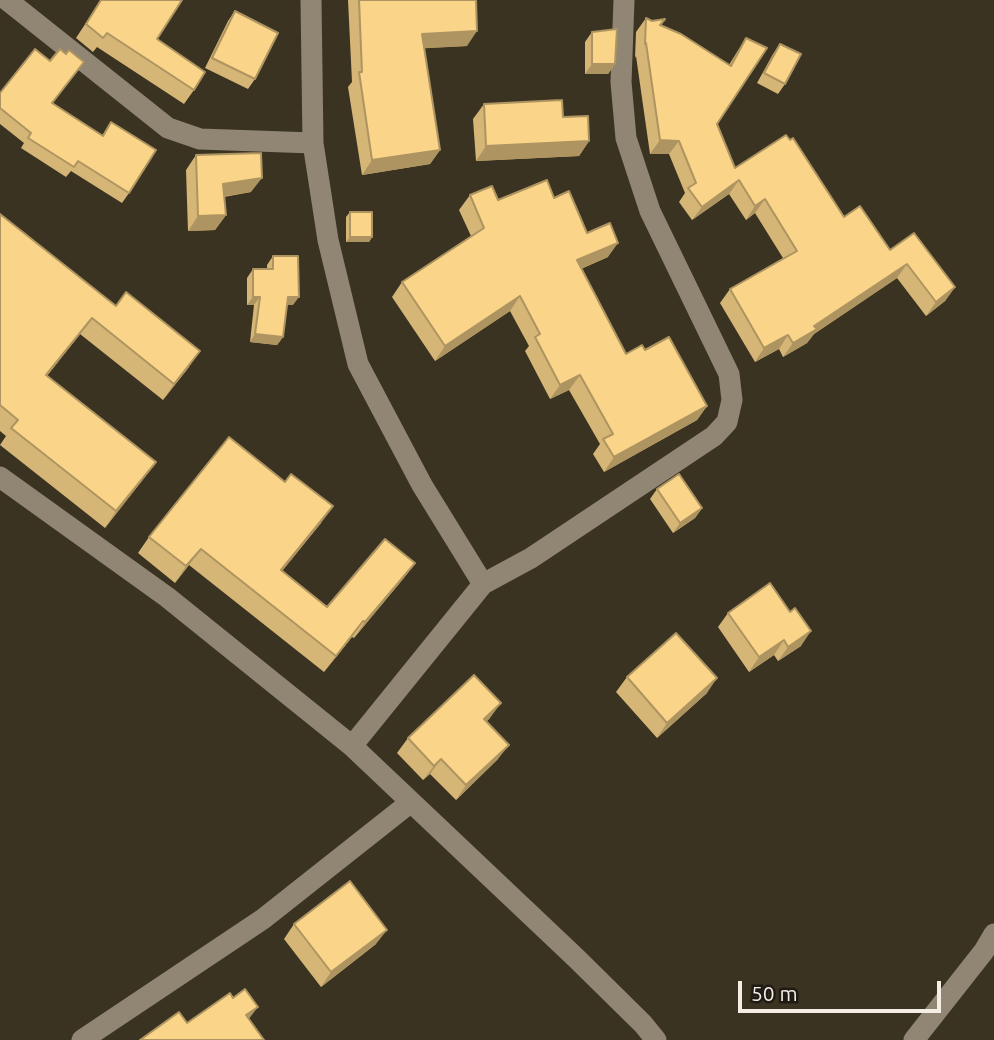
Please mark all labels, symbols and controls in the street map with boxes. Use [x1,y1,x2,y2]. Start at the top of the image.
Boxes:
scale bar [742,967,945,1011]
text: 50 m [751,981,798,1005]

